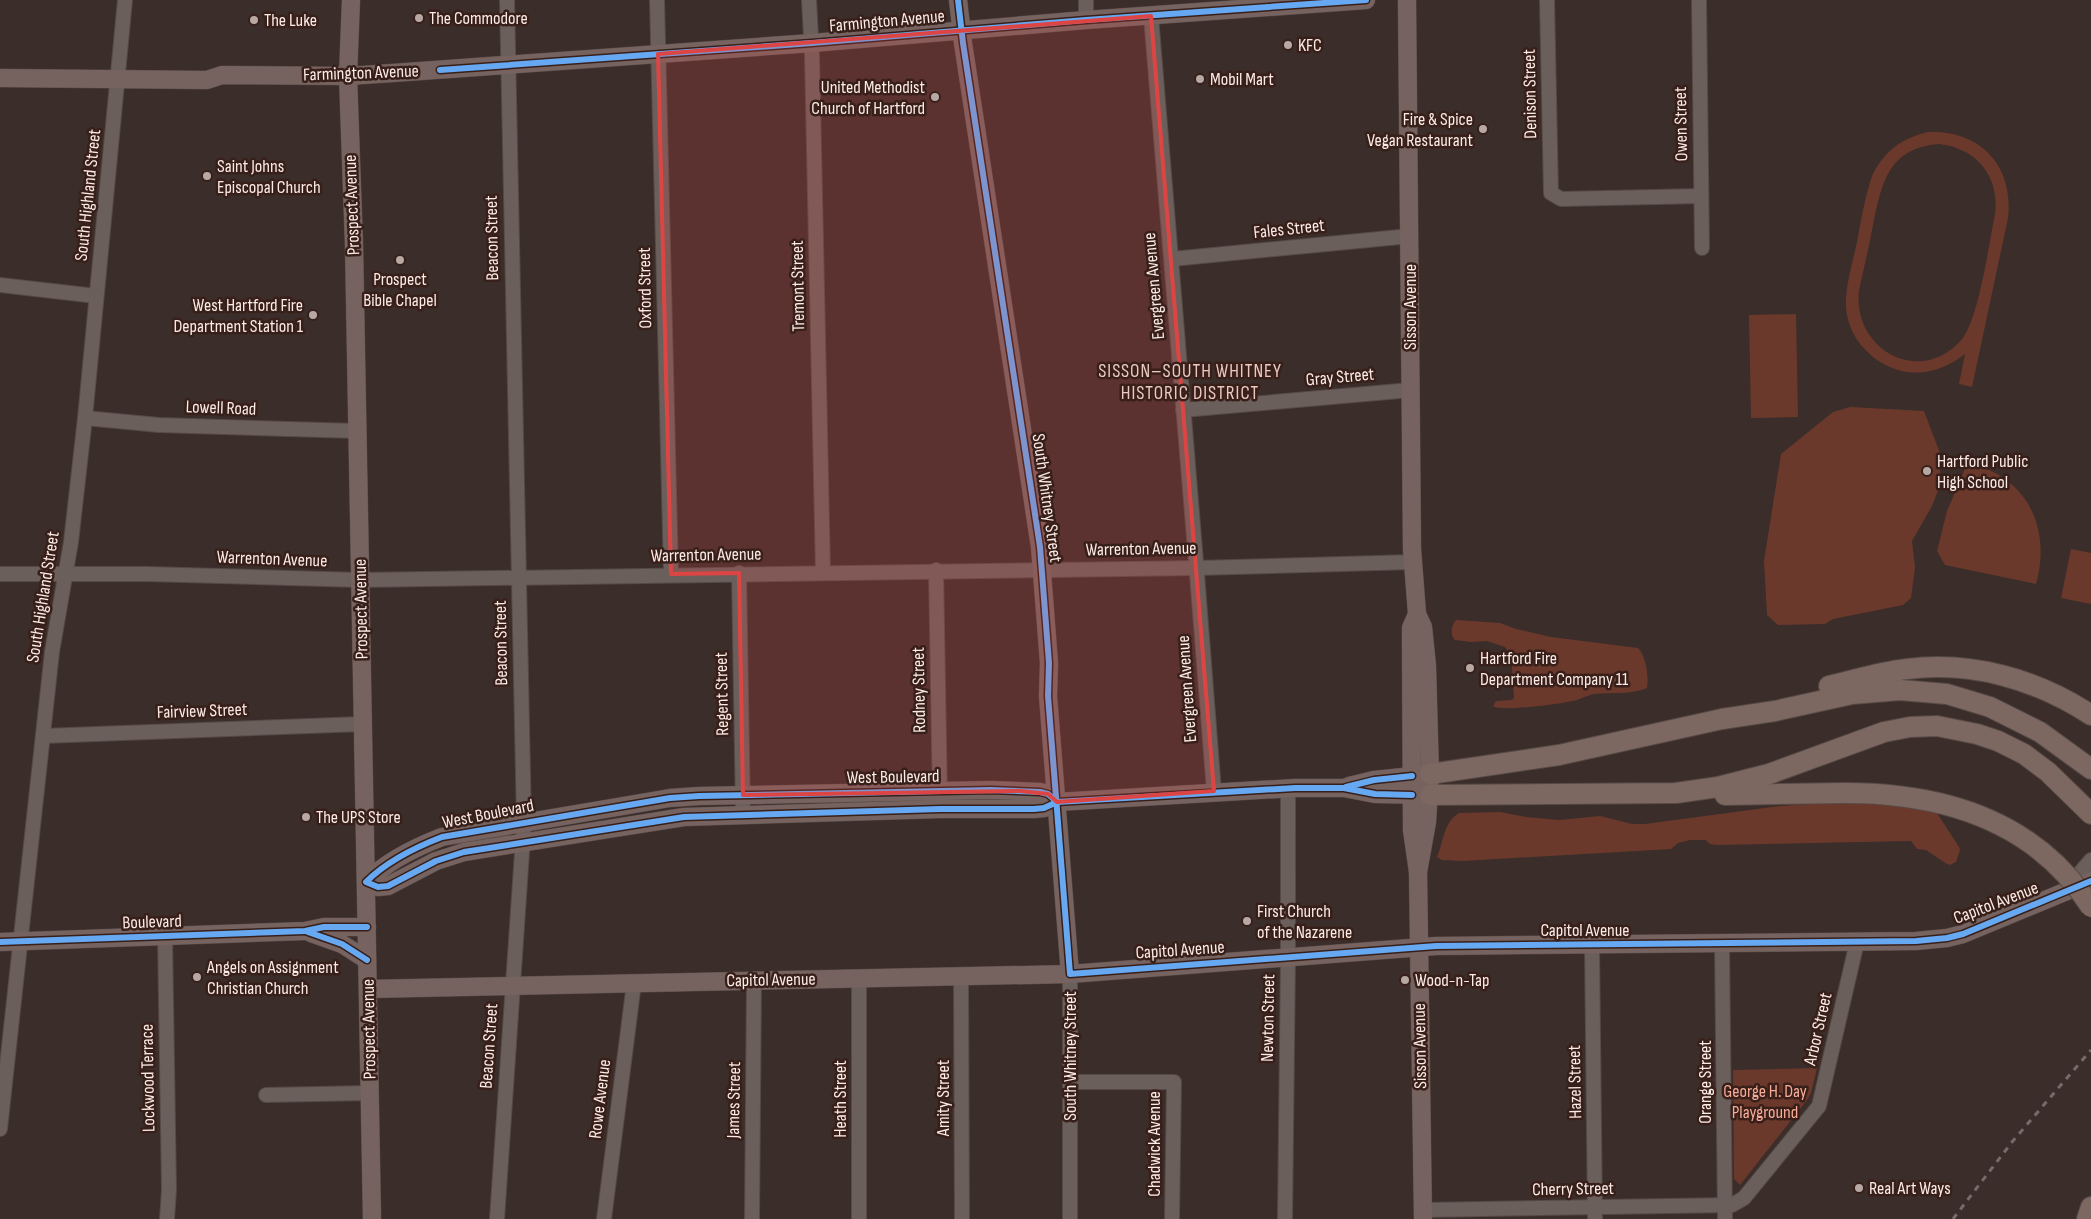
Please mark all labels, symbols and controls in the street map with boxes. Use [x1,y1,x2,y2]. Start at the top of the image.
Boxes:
street label: Farmington Avenue [828,5,946,37]
place label: The Commodore [429,8,528,29]
place label: The Luke [264,10,317,31]
marker: The Commodore [413,12,425,24]
marker: The Luke [248,14,260,26]
place label: KFC [1298,35,1322,56]
marker: KFC [1282,39,1294,51]
street label: Denison Street [1519,49,1541,139]
street label: Farmington Avenue [303,60,419,86]
place label: Mobil Mart [1210,69,1274,90]
marker: Mobil Mart [1194,73,1206,85]
place label: United Methodist Church of Hartford [811,77,925,119]
street label: Owen Street [1670,86,1692,162]
marker: United Methodist Church of Hartford [929,91,941,103]
place label: Fire & Spice Vegan Restaurant [1367,109,1473,151]
marker: Fire & Spice Vegan Restaurant [1477,123,1489,135]
street label: South Highland Street [71,128,105,262]
street label: Prospect Avenue [340,154,364,256]
place label: Saint Johns Episcopal Church [217,156,321,198]
marker: Saint Johns Episcopal Church [201,170,213,182]
street label: Beacon Street [481,195,503,281]
street label: Fales Street [1252,215,1326,243]
street label: Evergreen Avenue [1139,232,1169,340]
street label: Tremont Street [787,240,809,332]
street label: Oxford Street [634,247,656,329]
marker: Prospect Bible Chapel [394,254,406,266]
street label: Sisson Avenue [1400,264,1421,350]
place label: Prospect Bible Chapel [363,269,437,311]
place label: West Hartford Fire Department Station 1 [173,295,304,337]
marker: West Hartford Fire Department Station 1 [307,309,319,321]
district label: SISSON–SOUTH WHITNEY HISTORIC DISTRICT [1098,360,1282,405]
street label: Gray Street [1305,364,1376,390]
street label: Lowell Road [185,396,257,420]
street label: South Whitney Street [1028,432,1066,564]
place label: Hartford Public High School [1937,451,2028,493]
marker: Hartford Public High School [1921,465,1933,477]
street label: South Highland Street [22,529,64,664]
street label: Warrenton Avenue [1085,538,1197,560]
street label: Warrenton Avenue [650,544,762,566]
street label: Warrenton Avenue [216,547,328,571]
street label: Prospect Avenue [350,559,372,659]
street label: Beacon Street [490,600,512,686]
street label: Evergreen Avenue [1173,635,1201,743]
street label: Rodney Street [908,646,930,733]
place label: Hartford Fire Department Company 11 [1480,648,1629,690]
street label: Regent Street [711,651,733,736]
marker: Hartford Fire Department Company 11 [1464,662,1476,674]
street label: Fairview Street [156,699,248,723]
street label: West Boulevard [846,766,940,788]
street label: West Boulevard [440,795,536,833]
place label: The UPS Store [316,807,401,828]
marker: The UPS Store [300,811,312,823]
street label: Capitol Avenue [1951,877,2041,929]
place label: First Church of the Nazarene [1257,901,1352,943]
street label: Boulevard [122,910,182,934]
marker: First Church of the Nazarene [1241,915,1253,927]
street label: Capitol Avenue [1540,920,1630,941]
street label: Capitol Avenue [1135,936,1225,964]
place label: Angels on Assignment Christian Church [206,957,339,999]
street label: Capitol Avenue [726,969,816,991]
place label: Wood-n-Tap [1415,970,1489,991]
marker: Angels on Assignment Christian Church [191,971,203,983]
street label: Newton Street [1257,973,1279,1062]
marker: Wood-n-Tap [1399,974,1411,986]
street label: Prospect Avenue [358,979,380,1079]
street label: Arbor Street [1799,990,1837,1068]
street label: South Whitney Street [1060,991,1081,1121]
street label: Beacon Street [476,1002,502,1089]
street label: Sisson Avenue [1409,1003,1431,1089]
street label: Lockwood Terrace [137,1024,159,1132]
street label: Orange Street [1695,1040,1716,1124]
street label: Hazel Street [1564,1044,1586,1119]
street label: Rowe Avenue [585,1058,615,1140]
street label: Amity Street [933,1059,954,1137]
street label: Heath Street [830,1060,851,1138]
street label: James Street [723,1061,745,1140]
park label: George H. Day Playground [1723,1081,1807,1123]
street label: Chadwick Avenue [1144,1091,1165,1197]
street label: Cherry Street [1532,1178,1615,1200]
place label: Real Art Ways [1869,1178,1951,1199]
marker: Real Art Ways [1853,1182,1865,1194]

